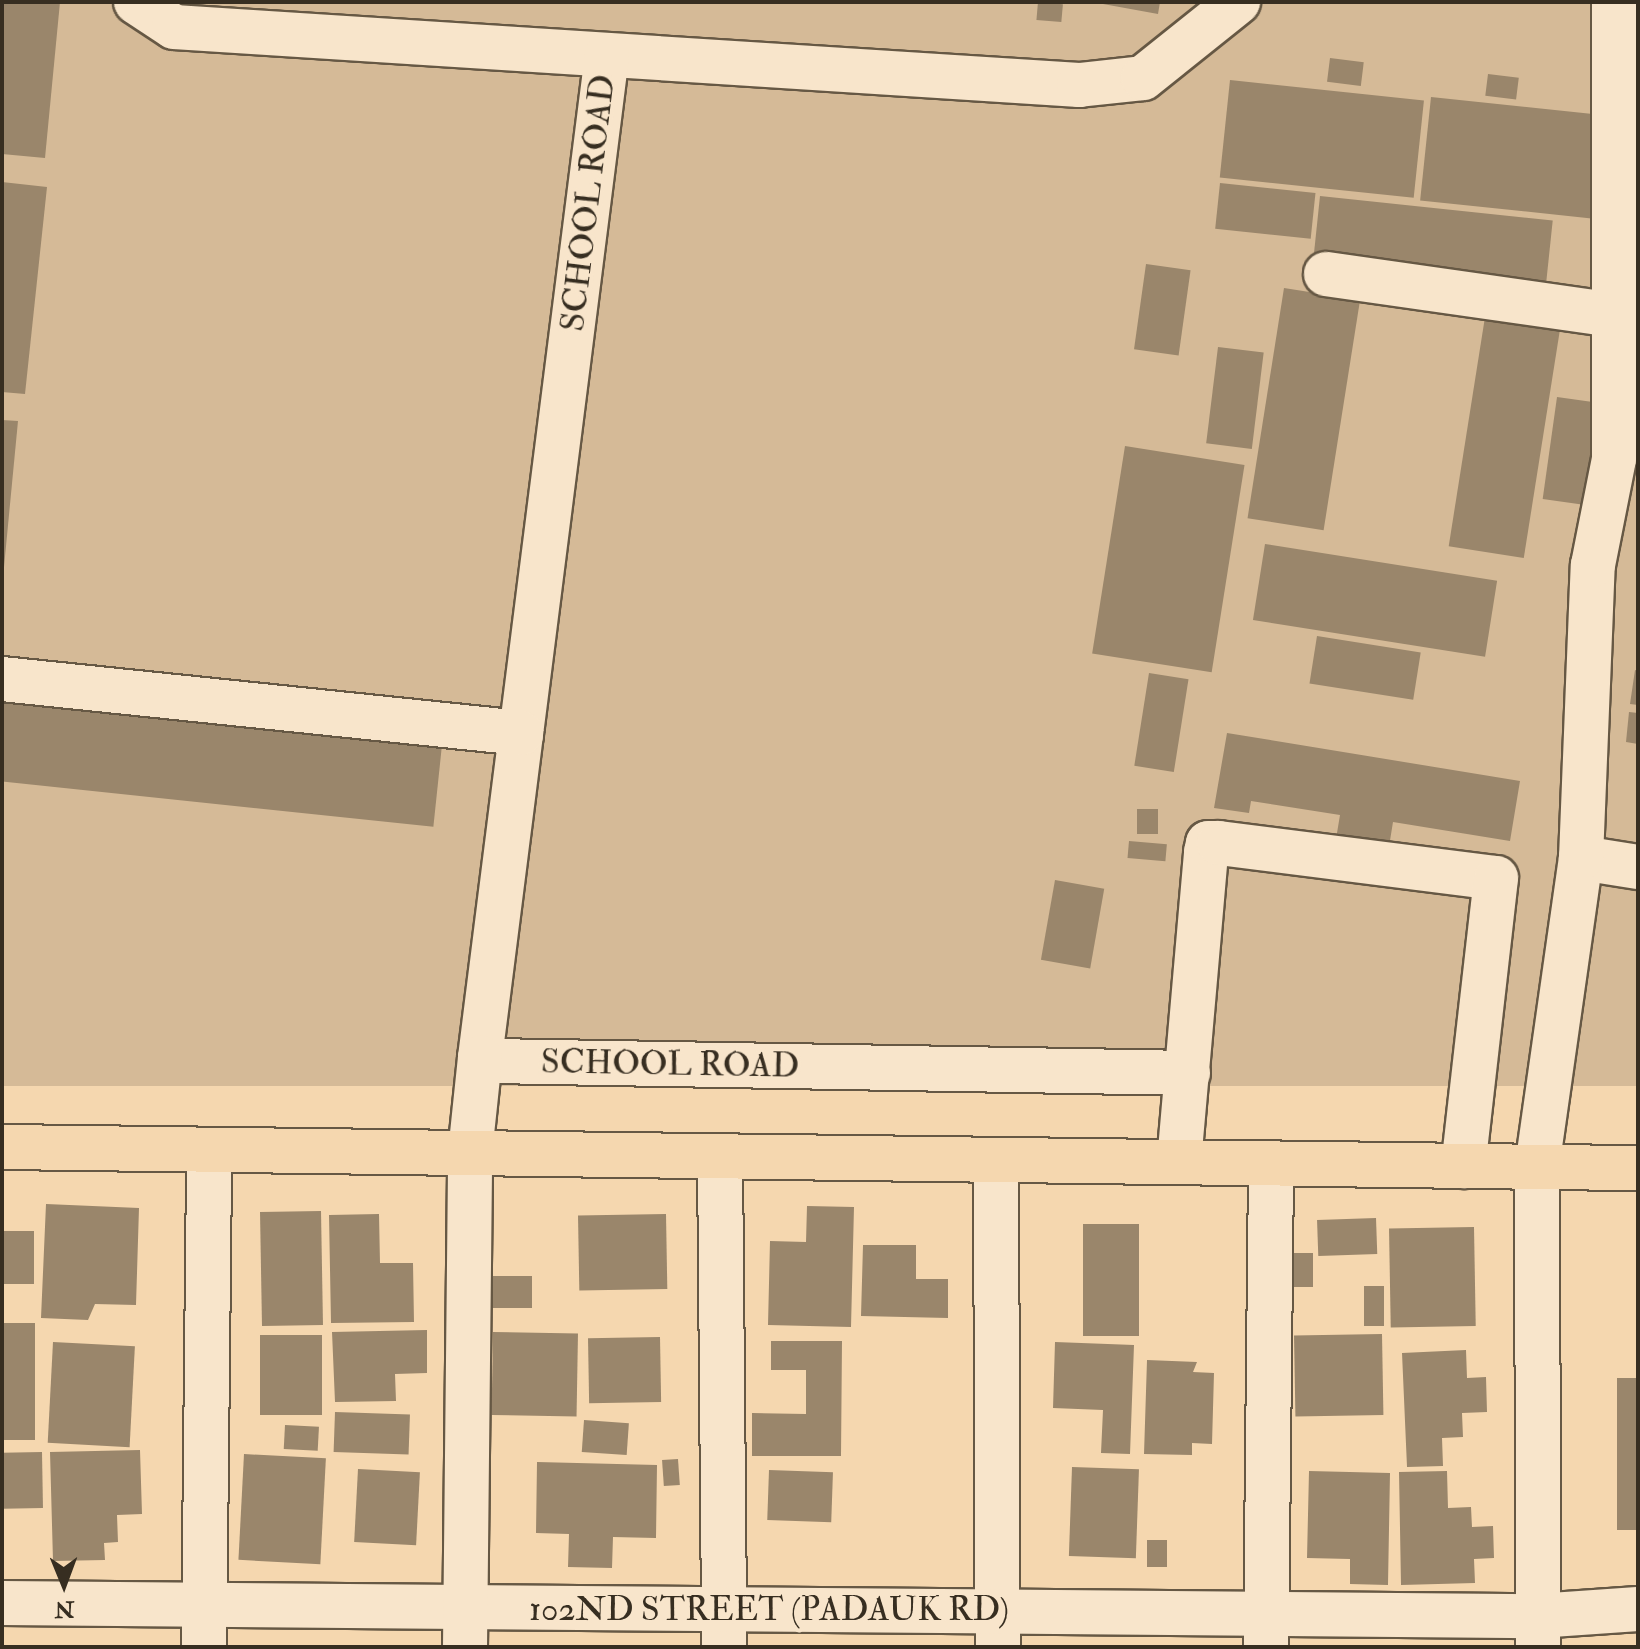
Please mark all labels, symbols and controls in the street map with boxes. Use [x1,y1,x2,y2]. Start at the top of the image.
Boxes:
street label: SCHOOL ROAD [552,72,624,334]
street label: SCHOOL ROAD [540,1041,800,1087]
north arrow [24,1545,104,1625]
street label: 102ND STREET (PADAUK RD) [529,1590,1009,1630]
text: N [54,1595,75,1623]

